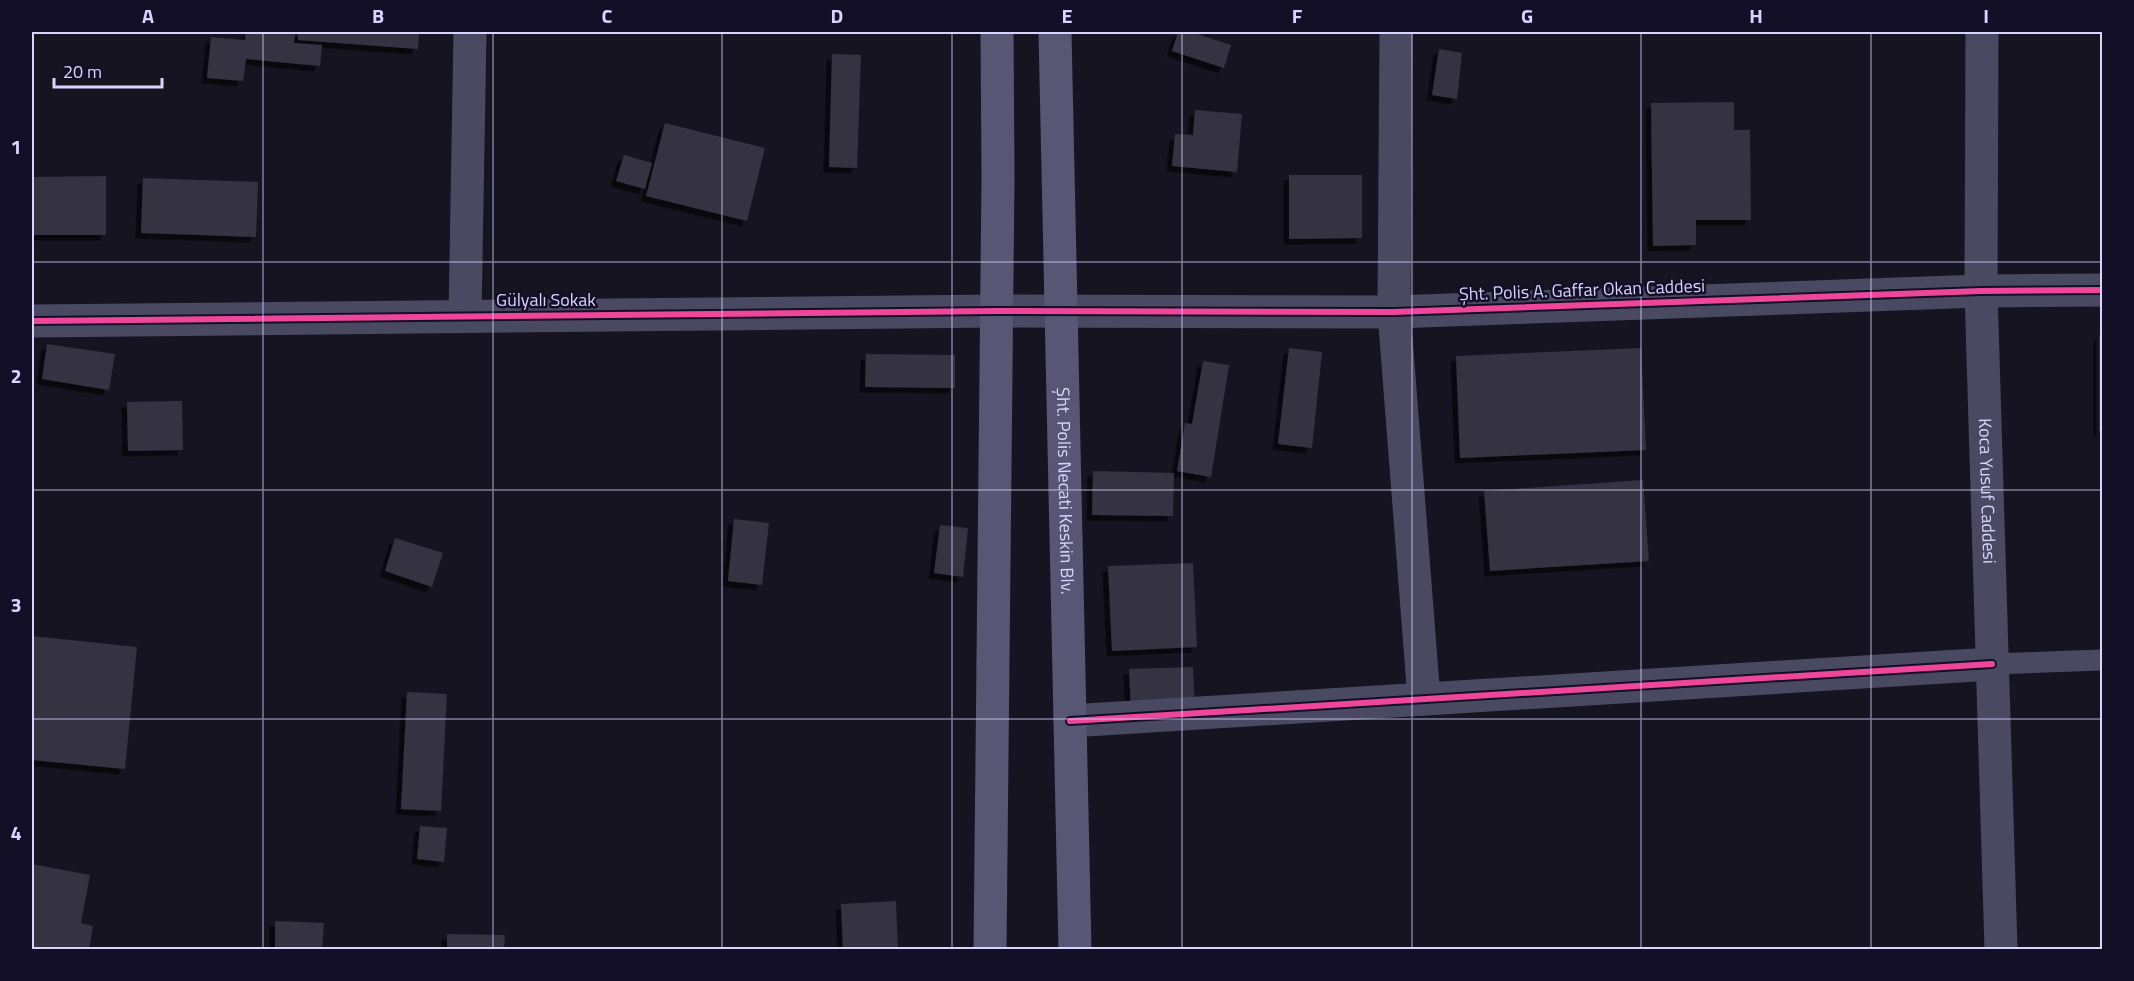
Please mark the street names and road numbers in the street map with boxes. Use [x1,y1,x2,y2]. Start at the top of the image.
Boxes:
street label: Şht. Polis A. Gaffar Okan Caddesi [1458,272,1705,307]
street label: Gülyalı Sokak [496,286,596,313]
street label: Şht. Polis Necati Keskin Blv. [1050,387,1081,595]
street label: Koca Yusuf Caddesi [1972,418,2003,564]

